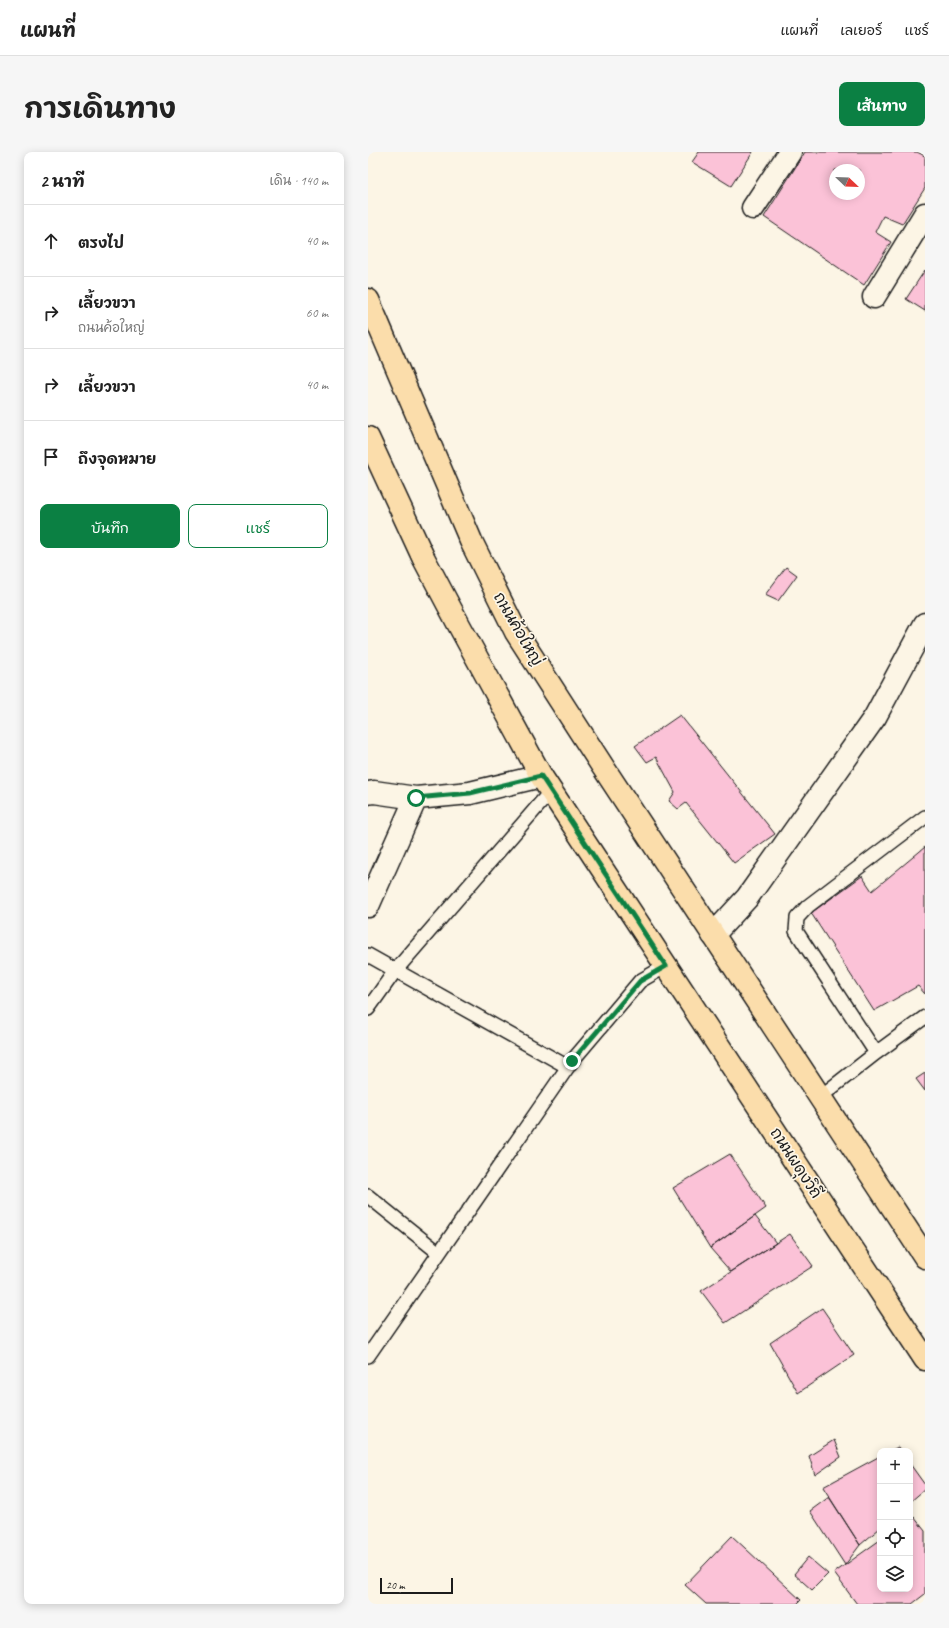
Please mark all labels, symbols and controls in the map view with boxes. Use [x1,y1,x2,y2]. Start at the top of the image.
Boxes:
text: แผนที่ [20,19,76,43]
text: แผนที่ [780,22,818,39]
text: เลเยอร์ [840,22,882,39]
text: แชร์ [904,22,929,39]
button: เส้นทาง [839,82,925,126]
text: การเดินทาง [24,91,176,126]
north arrow [829,164,865,200]
text: 2 นาที [40,171,85,192]
text: เดิน · 140 m [270,173,328,189]
icon: ahead [40,230,62,252]
text: 40 m [306,233,328,249]
text: ตรงไป [78,234,124,253]
text: เลี้ยวขวา [78,294,136,313]
icon: right [40,302,62,324]
text: 60 m [306,305,328,321]
text: ถนนค้อใหญ่ [78,320,145,336]
icon: right [40,374,62,396]
text: 40 m [306,377,328,393]
text: เลี้ยวขวา [78,378,136,397]
icon: arrive [40,446,62,468]
text: ถึงจุดหมาย [78,450,156,469]
button: บันทึก [40,504,180,548]
button: แชร์ [188,504,328,548]
street label: ถนนค้อใหญ่ [489,587,549,670]
route start [407,789,425,807]
route end [563,1052,581,1070]
street label: ถนนผดุงวิถี [764,1123,827,1203]
map controls [877,1448,913,1592]
button: + [877,1448,913,1484]
button: − [877,1484,913,1520]
button: locate [877,1520,913,1556]
button: layers [877,1556,913,1592]
scale bar [380,1576,453,1595]
text: 20 m [386,1578,405,1592]

